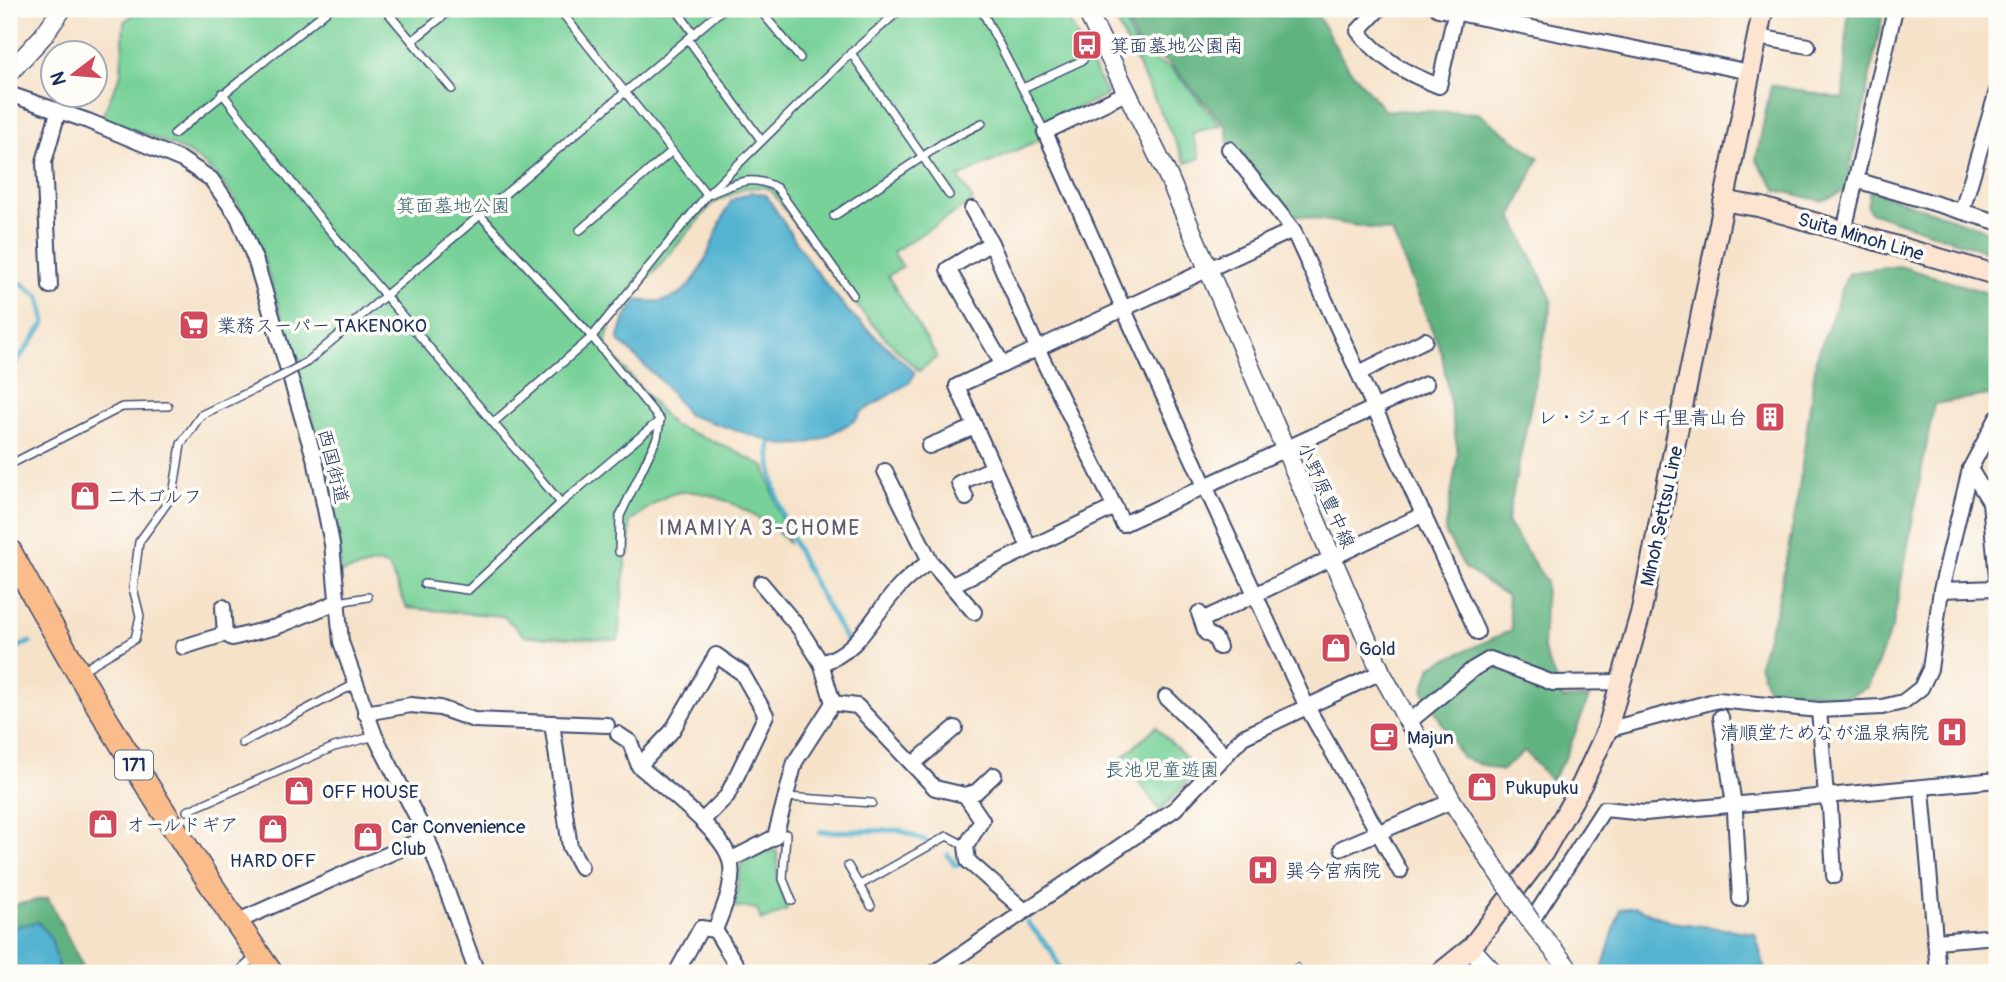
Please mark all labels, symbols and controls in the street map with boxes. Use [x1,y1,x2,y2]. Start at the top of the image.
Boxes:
bus stop icon: 箕面墓地公園南 [1070,28,1104,62]
place label: 箕面墓地公園南 [1110,34,1243,58]
north arrow [38,38,108,108]
text: N [45,69,72,88]
park label: 箕面墓地公園 [396,194,510,218]
street label: Suita Minoh Line [1795,208,1927,267]
supermarket icon: 業務スーパー TAKENOKO [177,308,211,342]
place label: 業務スーパー TAKENOKO [217,314,427,338]
building icon: レ・ジェイド千里青山台 [1753,400,1787,434]
place label: レ・ジェイド千里青山台 [1538,406,1747,430]
street label: 西国街道 [312,426,354,506]
street label: 小野原豊中線 [1292,438,1360,552]
street label: Minoh Settsu Line [1635,443,1689,589]
shop icon: 二木ゴルフ [68,479,102,513]
place label: 二木ゴルフ [108,485,202,509]
district label: IMAMIYA 3-CHOME [659,515,861,542]
shop icon: Gold [1319,631,1353,665]
place label: Gold [1359,637,1396,661]
hospital icon: 清順堂ためなが温泉病院 [1935,715,1969,749]
cafe icon: Majun [1367,720,1401,754]
place label: 清順堂ためなが温泉病院 [1720,721,1929,745]
place label: Majun [1407,726,1454,750]
road number: 171 [115,750,153,780]
park label: 長池児童遊園 [1105,758,1219,782]
shop icon: Pukupuku [1465,770,1499,804]
shop icon: OFF HOUSE [282,774,316,808]
place label: Pukupuku [1505,776,1579,800]
place label: OFF HOUSE [322,780,419,804]
shop icon: オールドギア [86,807,120,841]
shop icon: HARD OFF [256,812,290,846]
place label: オールドギア [126,813,239,837]
place label: Car Convenience Club [391,815,526,861]
shop icon: Car Convenience Club [351,820,385,854]
place label: HARD OFF [230,849,316,873]
hospital icon: 巽今宮病院 [1246,853,1280,887]
place label: 巽今宮病院 [1286,859,1381,883]

